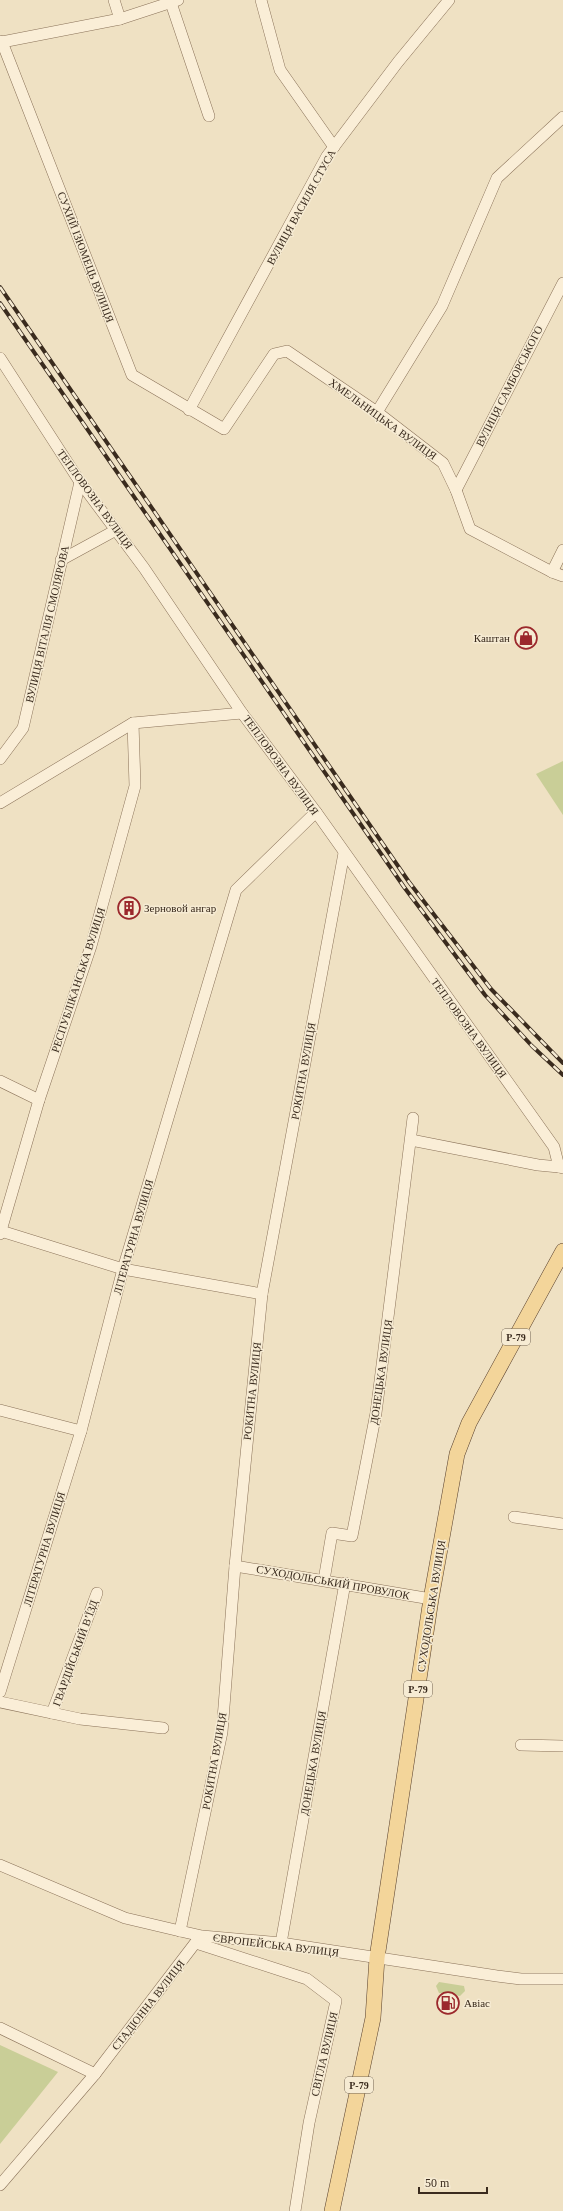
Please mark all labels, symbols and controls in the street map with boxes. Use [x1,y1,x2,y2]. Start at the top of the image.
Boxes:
street label: ВУЛИЦЯ ВАСИЛЯ СТУСА [264,147,338,267]
street label: СУХИЙ ІЗЮМЕЦЬ ВУЛИЦЯ [55,190,117,325]
street label: ВУЛИЦЯ САМБОРСЬКОГО [473,324,545,448]
street label: ХМЕЛЬНИЦЬКА ВУЛИЦЯ [327,376,440,462]
street label: ТЕПЛОВОЗНА ВУЛИЦЯ [55,447,135,552]
street label: ВУЛИЦЯ ВІТАЛІЯ СМОЛЯРОВА [23,544,71,704]
shop icon: Каштан [513,625,539,651]
place label: Каштан [474,632,510,644]
street label: ТЕПЛОВОЗНА ВУЛИЦЯ [241,713,321,818]
building icon: Зерновой ангар [116,895,142,921]
place label: Зерновой ангар [144,902,217,914]
street label: РЕСПУБЛІКАНСЬКА ВУЛИЦЯ [49,905,107,1054]
street label: ТЕПЛОВОЗНА ВУЛИЦЯ [429,976,509,1081]
street label: РОКИТНА ВУЛИЦЯ [289,1021,318,1121]
street label: ЛІТЕРАТУРНА ВУЛИЦЯ [111,1177,155,1296]
street label: ДОНЕЦЬКА ВУЛИЦЯ [368,1318,394,1425]
road number: Р-79 [502,1329,530,1345]
street label: РОКИТНА ВУЛИЦЯ [241,1341,263,1441]
street label: ЛІТЕРАТУРНА ВУЛИЦЯ [21,1490,67,1608]
street label: СУХОДОЛЬСЬКА ВУЛИЦЯ [415,1538,447,1673]
street label: СУХОДОЛЬСЬКИЙ ПРОВУЛОК [255,1563,411,1602]
street label: ГВАРДІЙСЬКИЙ В’ЇЗД [50,1598,100,1708]
road number: Р-79 [404,1681,432,1697]
street label: ДОНЕЦЬКА ВУЛИЦЯ [298,1709,328,1816]
street label: РОКИТНА ВУЛИЦЯ [200,1711,229,1811]
street label: ЄВРОПЕЙСЬКА ВУЛИЦЯ [212,1931,340,1959]
street label: СТАДІОННА ВУЛИЦЯ [109,1957,187,2052]
fuel station icon: Авіас [435,1990,461,2016]
place label: Авіас [464,1997,490,2009]
street label: СВІТЛА ВУЛИЦЯ [308,2010,340,2097]
road number: Р-79 [345,2077,373,2093]
scale bar [419,2169,487,2195]
text: 50 m [425,2176,450,2190]

